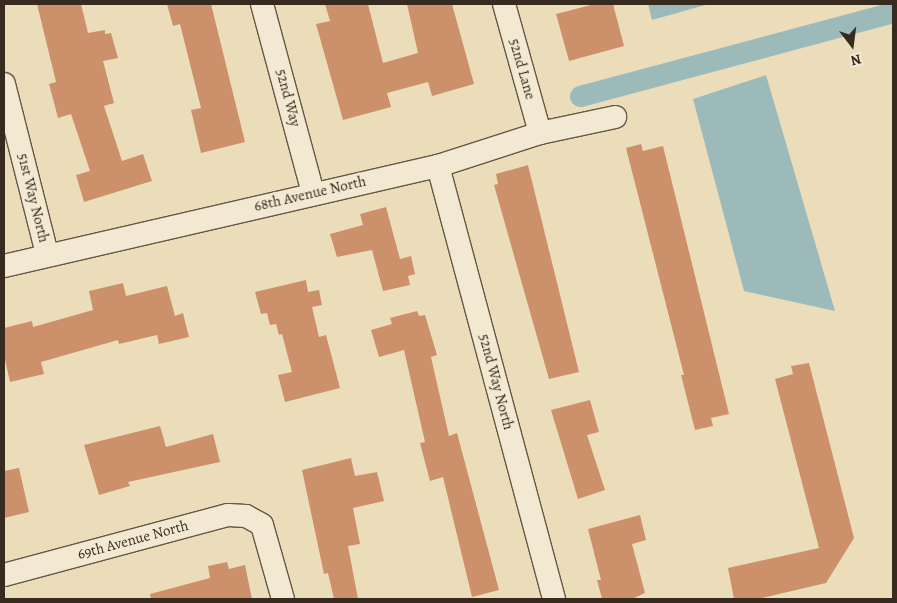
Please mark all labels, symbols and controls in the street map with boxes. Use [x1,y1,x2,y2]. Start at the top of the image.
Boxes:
north arrow [827,20,877,70]
street label: 52nd Lane [505,37,539,101]
text: N [849,49,863,70]
street label: 52nd Way [272,67,304,129]
street label: 51st Way North [13,152,53,244]
street label: 68th Avenue North [252,172,368,216]
street label: 52nd Way North [475,332,517,432]
street label: 69th Avenue North [76,517,190,563]

